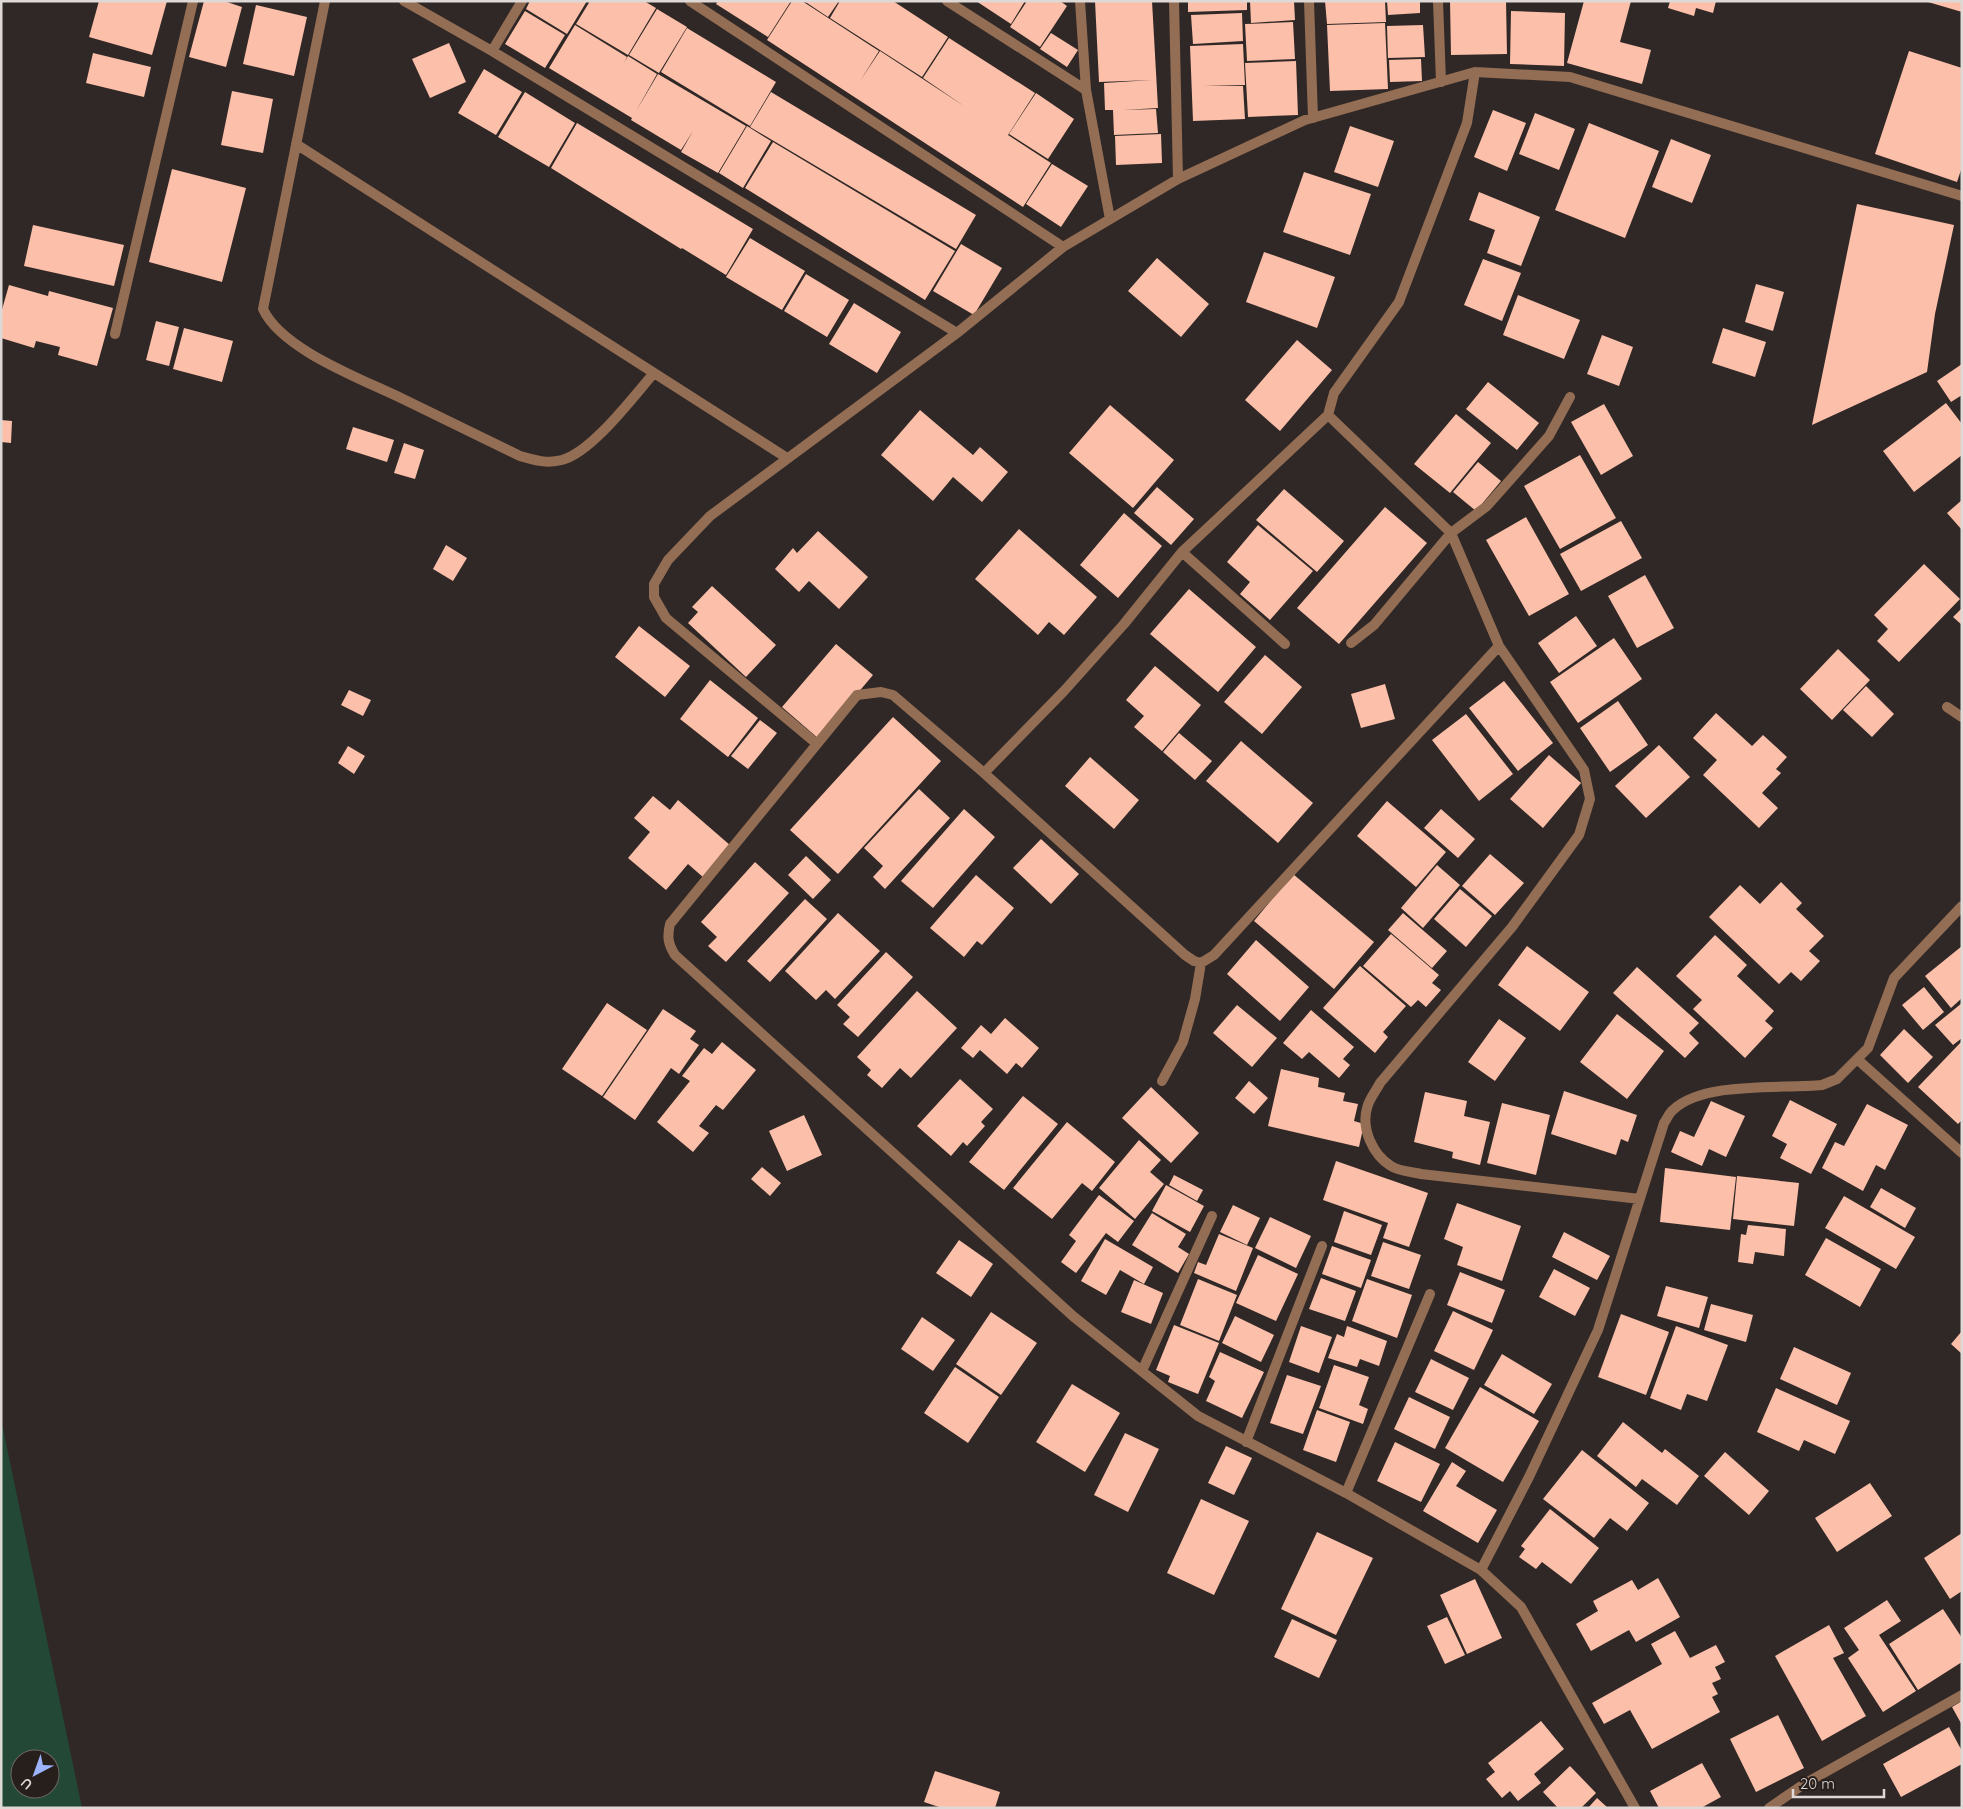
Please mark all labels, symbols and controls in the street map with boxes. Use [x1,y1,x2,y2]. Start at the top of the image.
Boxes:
north arrow [10,1749,60,1799]
scale bar [1793,1766,1884,1798]
text: U [17,1774,36,1794]
text: 20 m [1800,1774,1835,1793]

